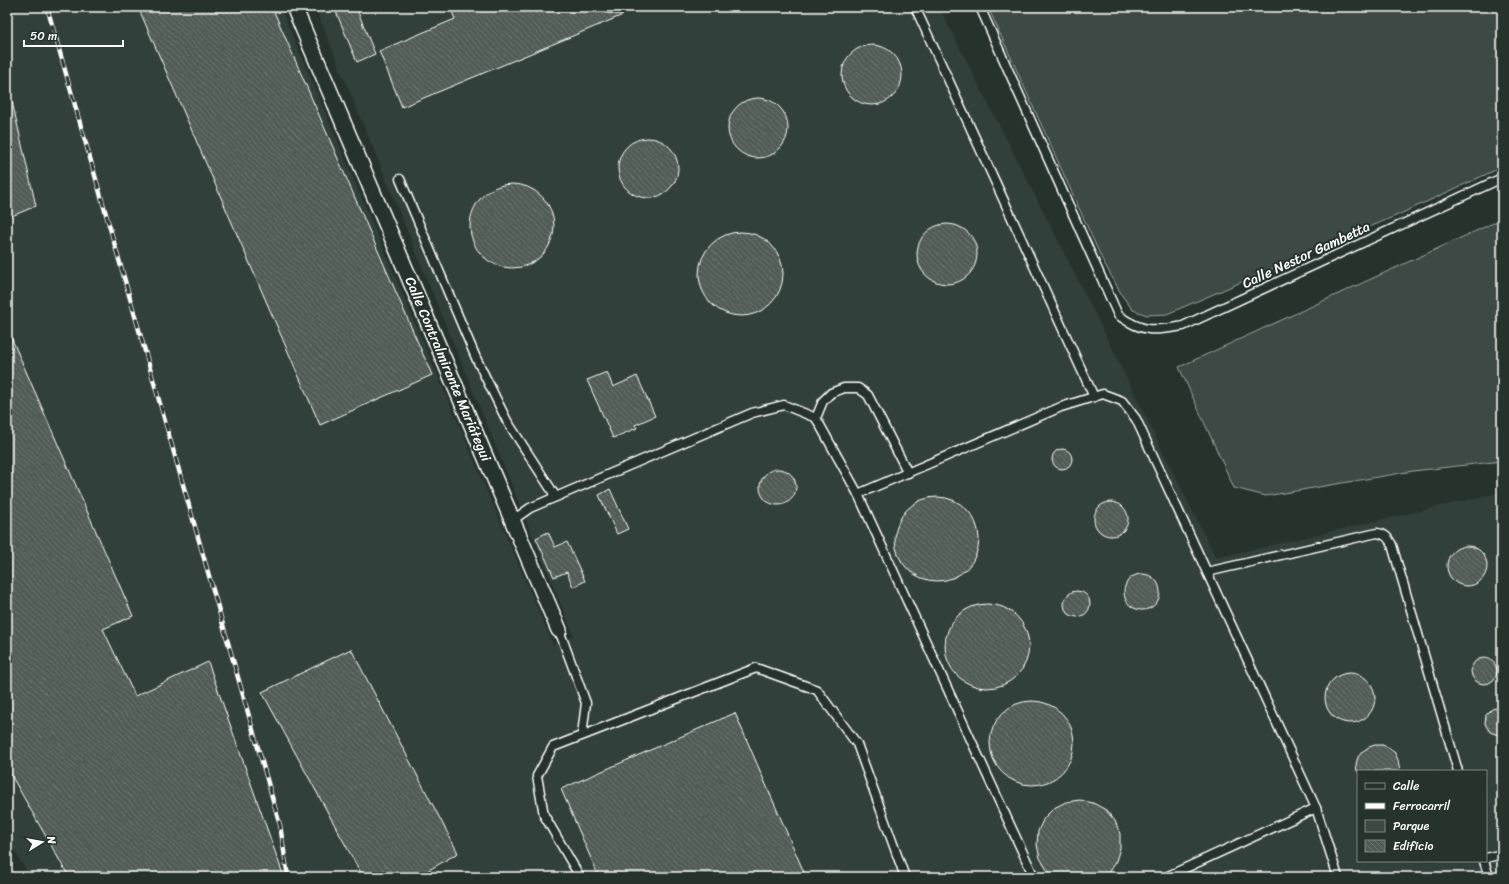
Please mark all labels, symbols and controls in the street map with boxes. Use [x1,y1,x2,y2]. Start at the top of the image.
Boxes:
scale bar [24,22,123,48]
text: 50 m [30,25,57,47]
street label: Calle Nestor Gambetta [1238,214,1374,296]
street label: Calle Contralmirante Mariátegui [398,273,499,467]
legend [1357,770,1487,862]
text: Calle [1393,775,1420,797]
text: Ferrocarril [1393,795,1451,817]
text: Parque [1393,815,1430,837]
north arrow [22,822,62,862]
text: N [41,834,61,846]
text: Edificio [1393,835,1433,857]

